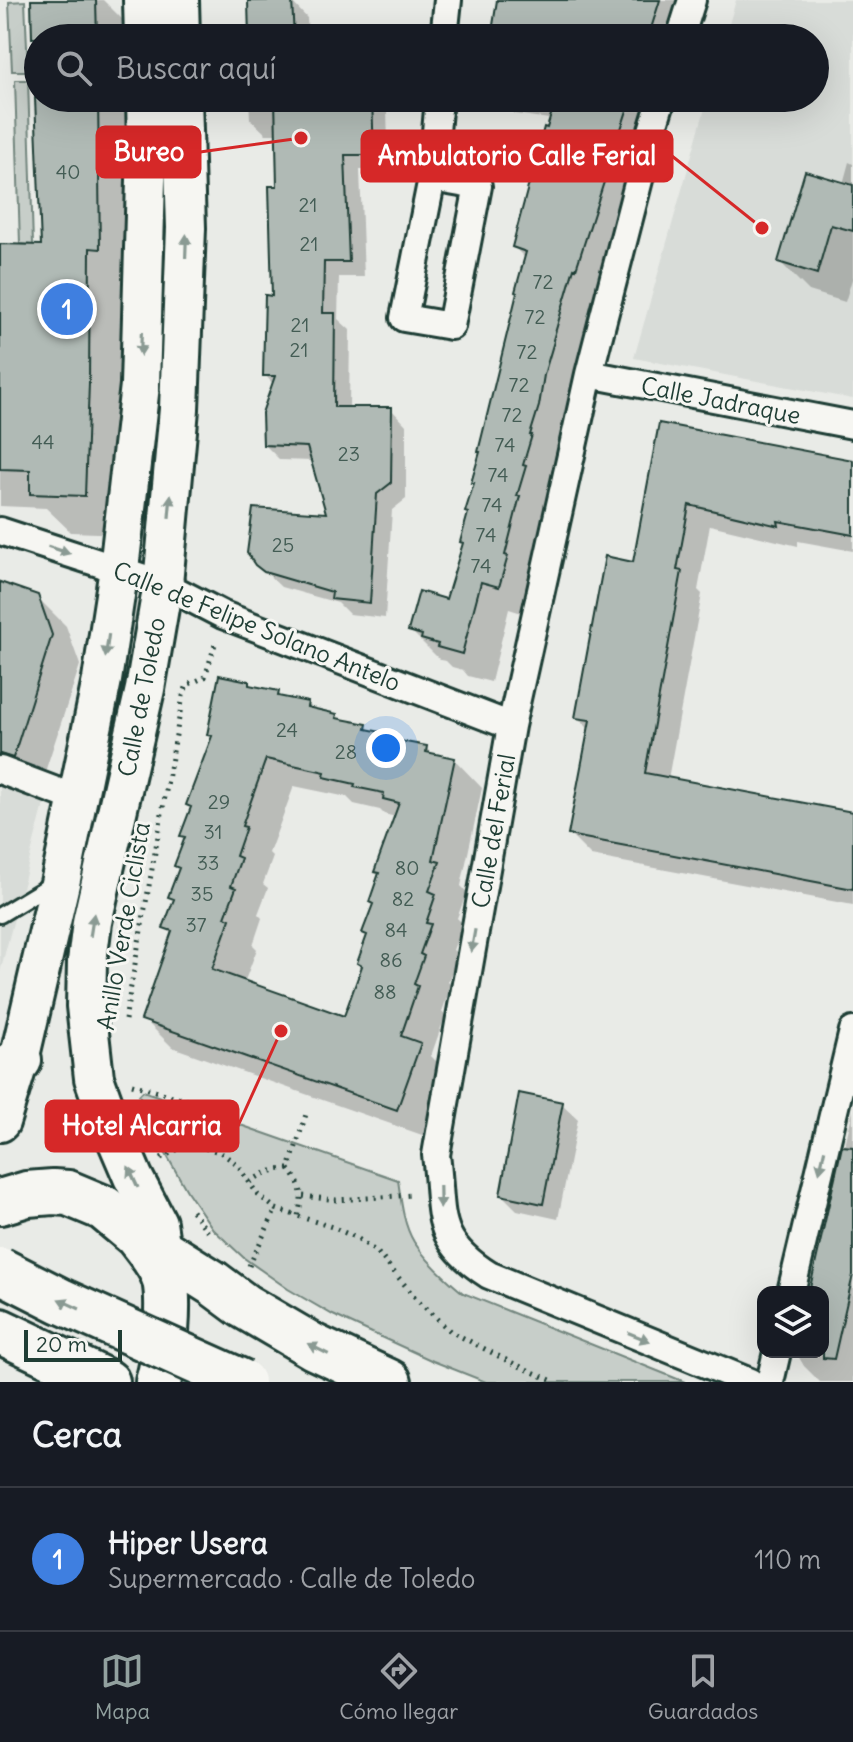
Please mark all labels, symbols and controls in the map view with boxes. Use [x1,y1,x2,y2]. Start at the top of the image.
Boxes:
search box [24,24,829,112]
icon: search [52,46,96,90]
text: Buscar aquí [116,49,276,87]
callout: Bureo [97,127,200,177]
callout: Ambulatorio Calle Ferial [362,131,672,181]
text: Bureo [114,135,184,168]
text: Ambulatorio Calle Ferial [378,139,656,172]
house number: 40 [56,159,80,184]
house number: 21 [299,192,317,217]
house number: 21 [300,231,318,256]
one-way arrow [179,233,192,258]
house number: 72 [533,269,553,294]
pin: 1 [41,279,93,339]
house number: 72 [525,304,545,329]
house number: 21 [291,312,309,337]
one-way arrow [135,332,147,357]
house number: 21 [290,337,308,362]
house number: 72 [517,339,537,364]
street label: Calle Jadraque [639,370,803,430]
house number: 72 [509,372,529,397]
house number: 72 [502,402,522,427]
house number: 44 [31,429,55,454]
house number: 74 [495,432,515,457]
house number: 23 [338,441,360,466]
house number: 74 [488,462,508,487]
house number: 74 [482,492,502,517]
one-way arrow [164,493,177,518]
house number: 74 [476,522,496,547]
house number: 25 [272,532,294,557]
one-way arrow [48,544,72,557]
house number: 74 [471,553,491,578]
street label: Calle de Felipe Solano Antelo [109,555,405,697]
street label: Calle de Toledo [111,615,171,779]
one-way arrow [100,634,113,659]
house number: 24 [276,717,298,742]
your location [366,728,406,768]
house number: 28 [335,739,357,764]
street label: Calle del Ferial [465,751,521,911]
house number: 29 [208,789,230,814]
house number: 31 [203,819,223,844]
street label: Anillo Verde Ciclista [90,820,156,1032]
house number: 33 [197,850,219,875]
house number: 80 [395,855,419,880]
house number: 35 [191,881,213,906]
house number: 82 [392,886,414,911]
house number: 37 [185,912,207,937]
one-way arrow [87,913,99,938]
house number: 84 [384,917,408,942]
one-way arrow [467,929,479,954]
house number: 86 [379,947,403,972]
house number: 88 [373,979,397,1004]
callout: Hotel Alcarria [46,1101,238,1151]
text: Hotel Alcarria [62,1109,222,1142]
one-way arrow [815,1149,828,1174]
one-way arrow [126,1165,140,1189]
one-way arrow [434,1185,446,1211]
map controls [757,1286,829,1358]
button: layers [757,1286,829,1358]
one-way arrow [57,1297,81,1311]
scale bar [24,1326,122,1362]
text: 20 m [36,1330,87,1358]
one-way arrow [627,1331,651,1344]
one-way arrow [307,1342,330,1355]
text: Cerca [32,1413,122,1456]
text: Hiper Usera [108,1524,268,1562]
text: 1 [53,1543,63,1576]
text: 110 m [754,1543,821,1576]
text: Supermercado · Calle de Toledo [108,1562,475,1595]
tab: Mapa [95,1649,150,1725]
tab: Cómo llegar [339,1649,458,1725]
tab: Guardados [648,1649,758,1725]

